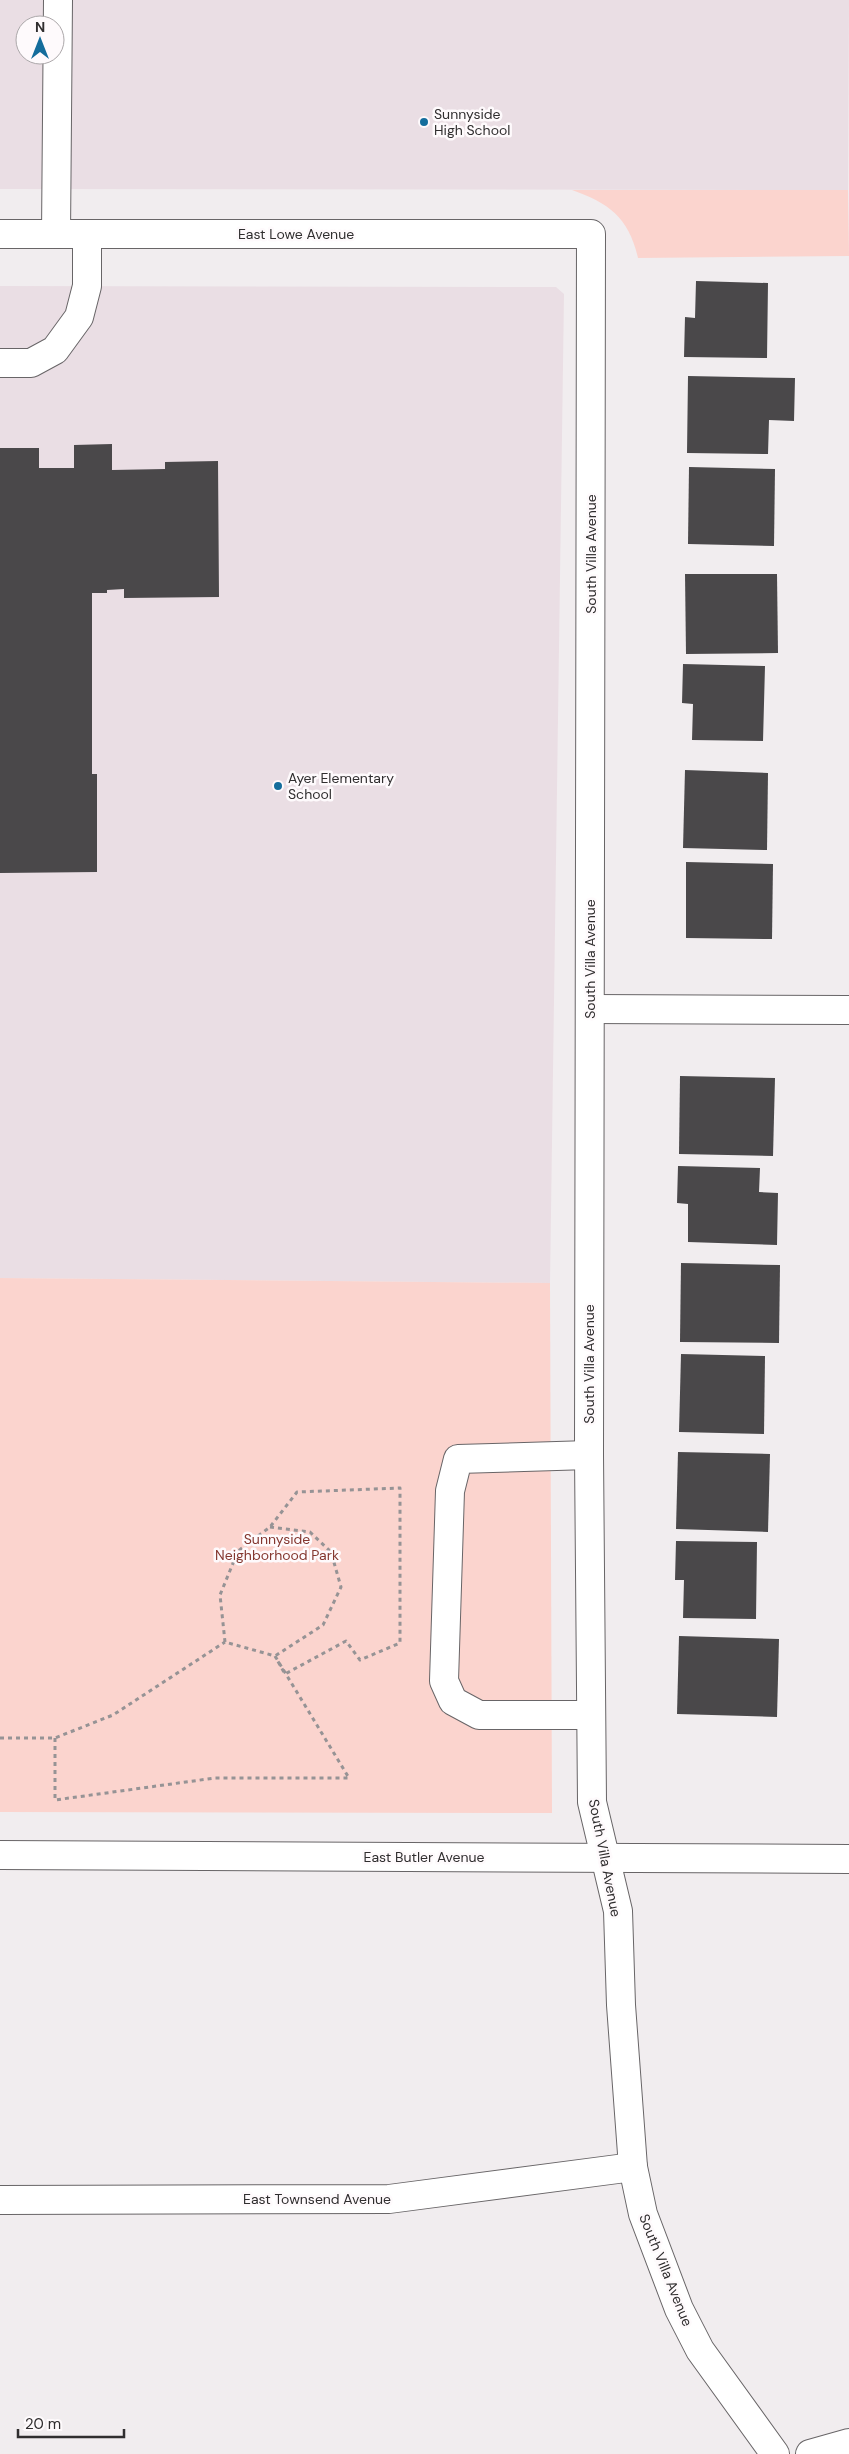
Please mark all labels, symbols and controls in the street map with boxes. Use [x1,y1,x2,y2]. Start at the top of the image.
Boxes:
north arrow [15,15,65,65]
text: N [35,18,45,36]
place label: Sunnyside High School [434,105,510,139]
marker: Sunnyside High School [418,116,430,128]
street label: East Lowe Avenue [238,225,354,243]
street label: South Villa Avenue [582,494,600,614]
place label: Ayer Elementary School [288,769,394,803]
marker: Ayer Elementary School [272,780,284,792]
street label: South Villa Avenue [581,899,599,1019]
street label: South Villa Avenue [580,1304,598,1424]
park label: Sunnyside Neighborhood Park [215,1530,339,1564]
street label: South Villa Avenue [585,1798,625,1918]
street label: East Butler Avenue [364,1848,485,1866]
street label: East Townsend Avenue [243,2190,391,2208]
street label: South Villa Avenue [635,2211,697,2329]
scale bar [18,2406,124,2438]
text: 20 m [25,2414,61,2434]

